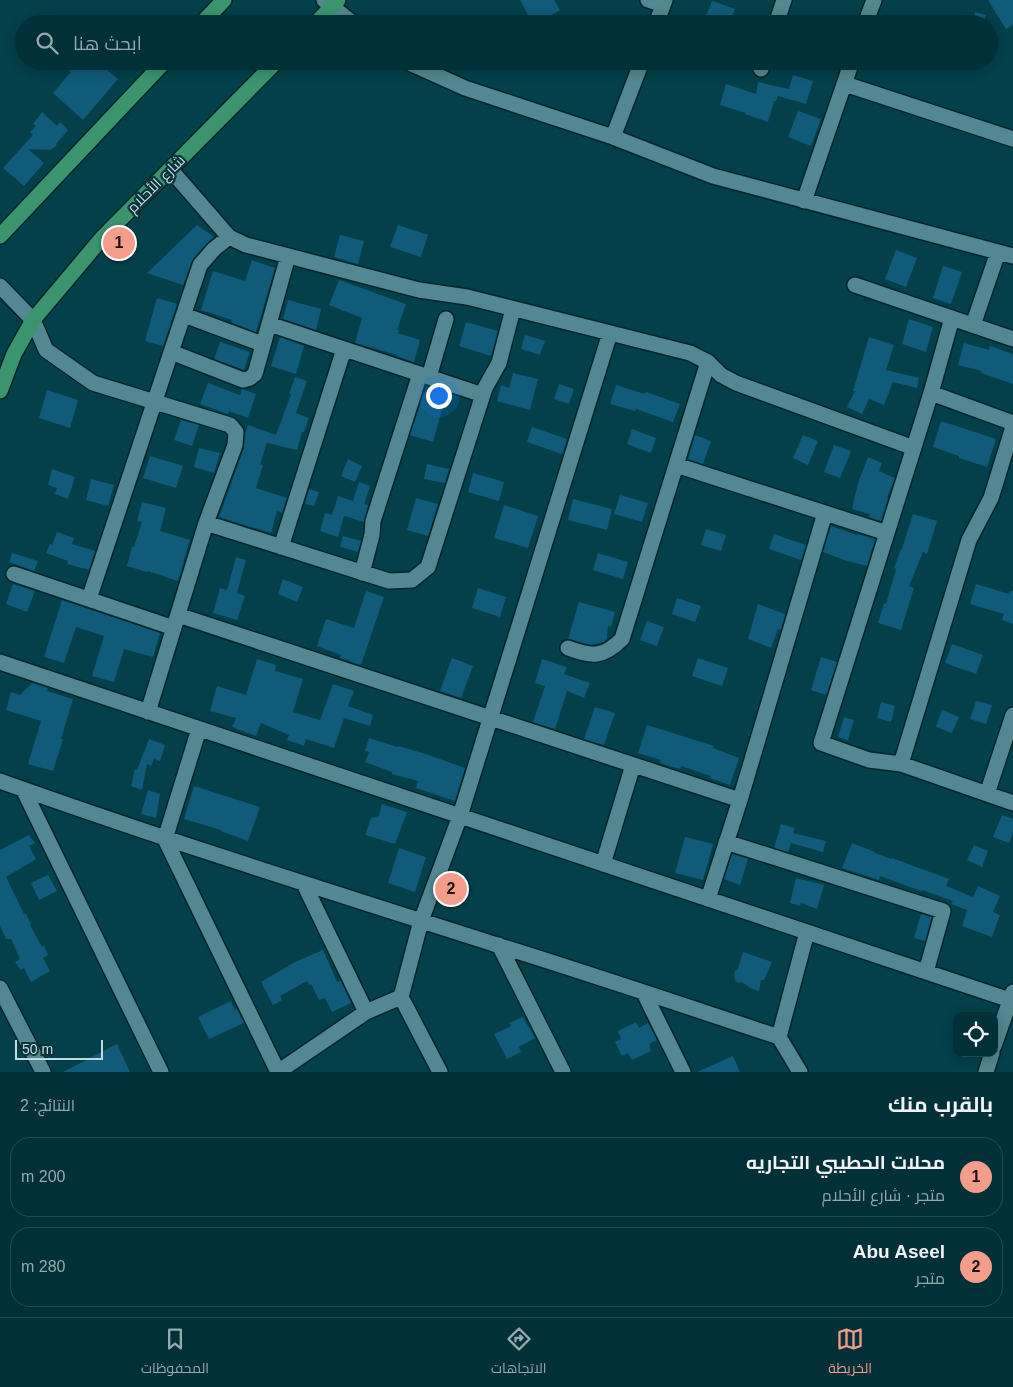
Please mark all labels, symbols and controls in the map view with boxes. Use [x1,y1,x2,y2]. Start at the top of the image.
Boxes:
search box [15,15,998,70]
icon: search [33,29,61,57]
text: ابحث هنا [73,33,142,54]
street label: شارع الأحلام [123,151,190,218]
pin: 1 [103,224,135,262]
your location [426,383,452,409]
pin: 2 [435,870,467,908]
map controls [953,1012,998,1057]
button: locate [953,1012,998,1057]
scale bar [15,1037,102,1060]
text: 50 m [22,1041,53,1057]
text: بالقرب منك [888,1093,993,1116]
text: النتائج: 2 [20,1097,75,1114]
text: محلات الحطيبي التجاريه [746,1152,945,1173]
text: 200 m [21,1168,65,1185]
text: 1 [972,1168,980,1185]
text: متجر · شارع الأحلام [822,1187,945,1204]
text: Abu Aseel [853,1241,945,1262]
text: 280 m [21,1258,65,1275]
text: 2 [972,1258,980,1275]
text: متجر [916,1270,945,1287]
tab: المحفوظات [141,1325,209,1381]
tab: الاتجاهات [491,1325,546,1381]
tab: الخريطة [828,1325,872,1381]

